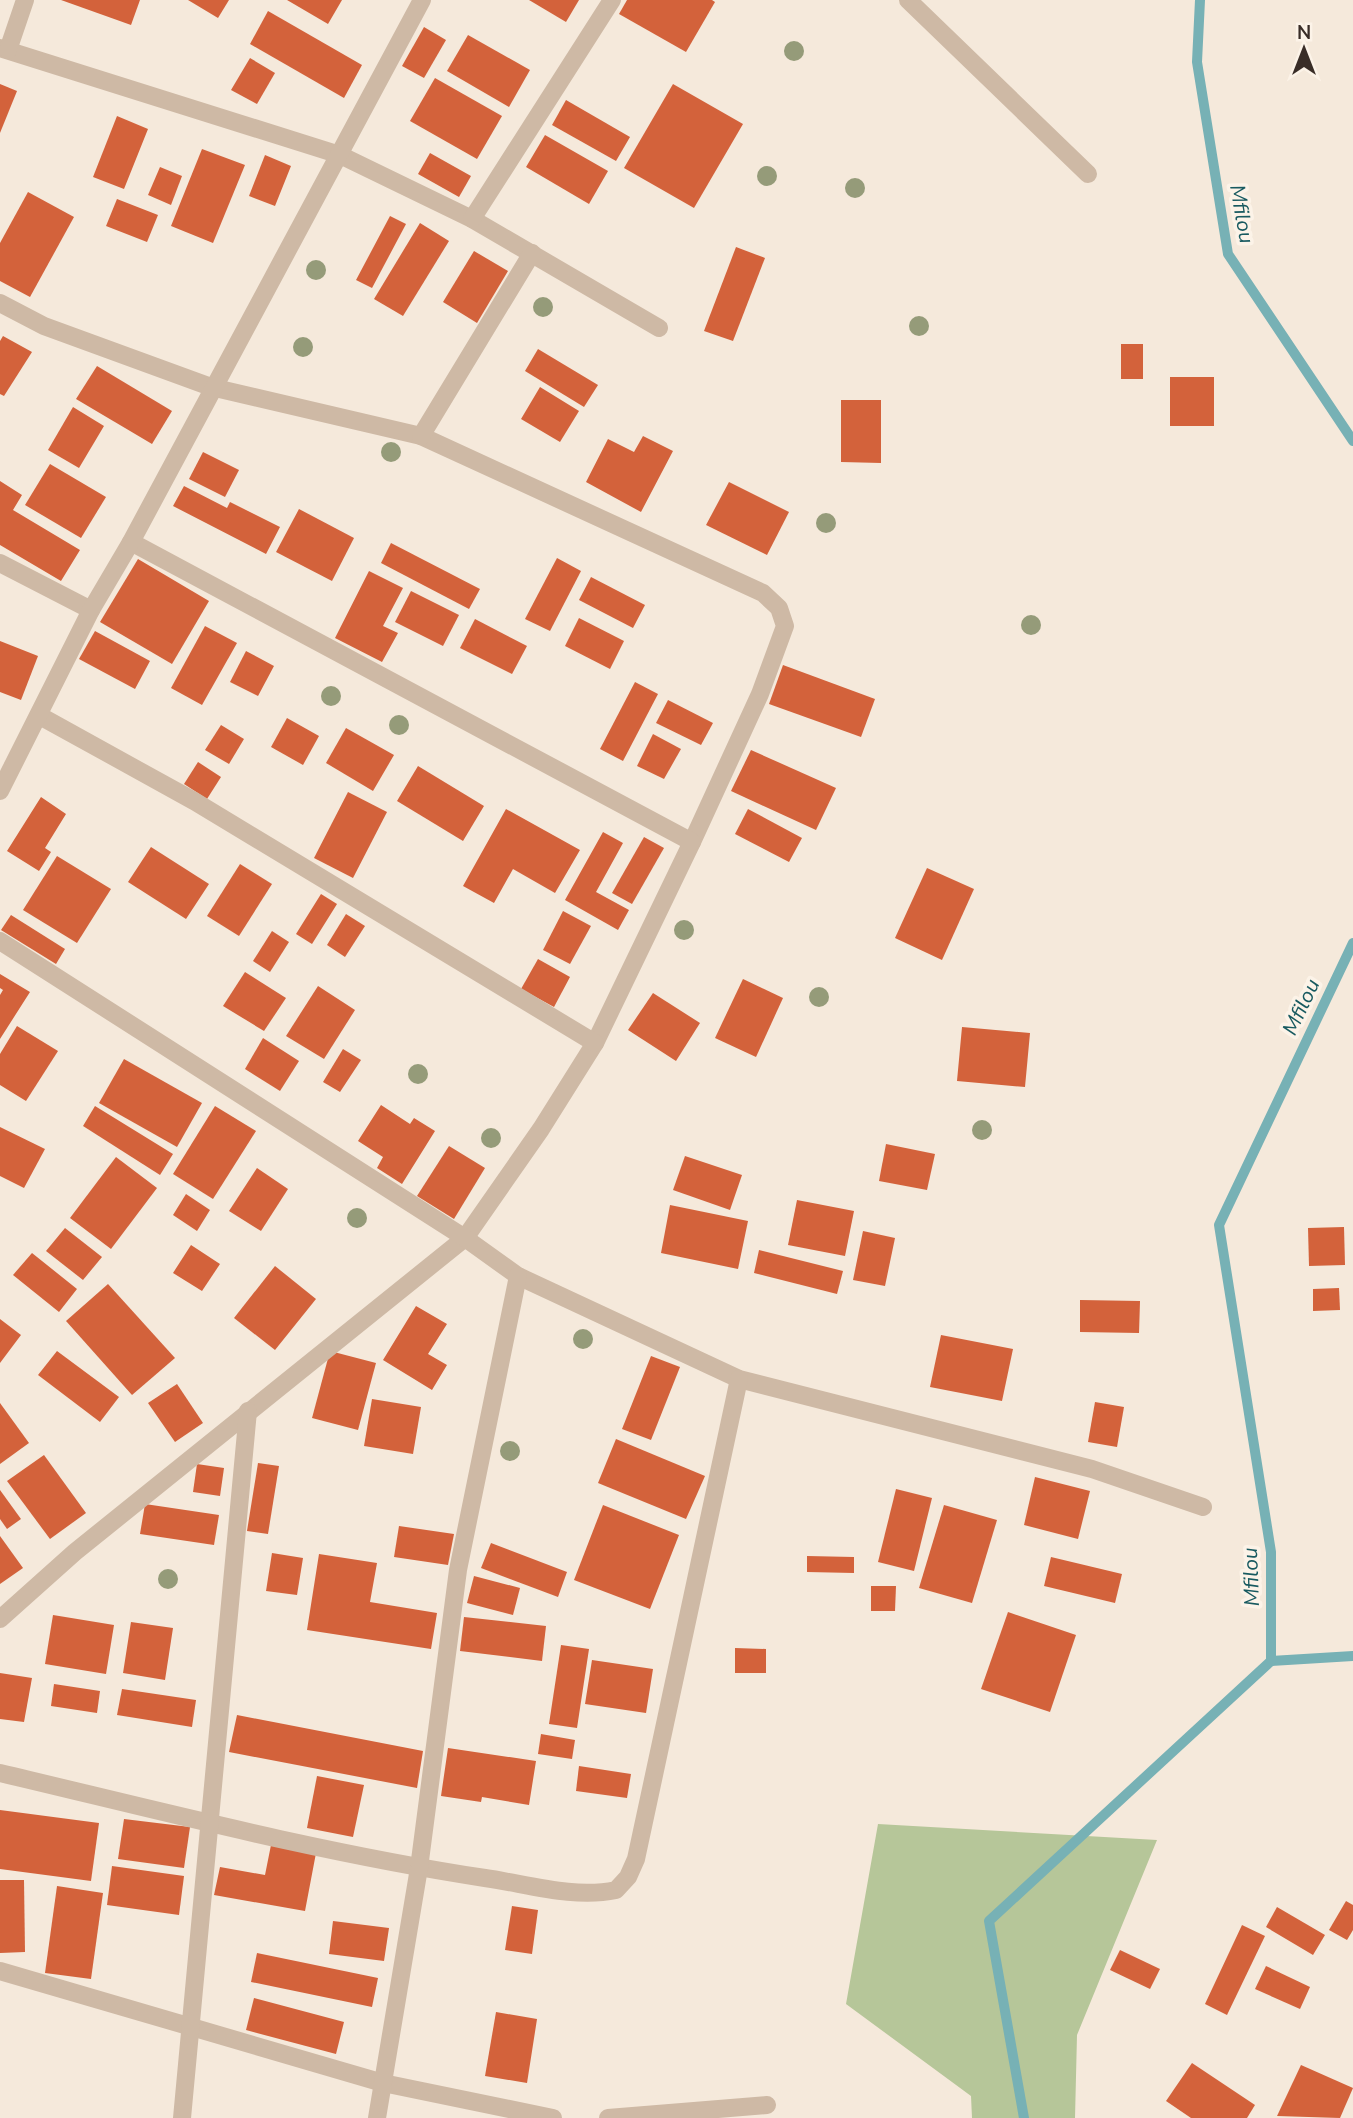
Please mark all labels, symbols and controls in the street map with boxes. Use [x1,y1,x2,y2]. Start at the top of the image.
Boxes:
north arrow [1269,14,1339,84]
text: N [1297,20,1311,46]
water label: Mfilou [1223,182,1261,246]
water label: Mfilou [1276,974,1326,1040]
water label: Mfilou [1236,1547,1266,1607]

